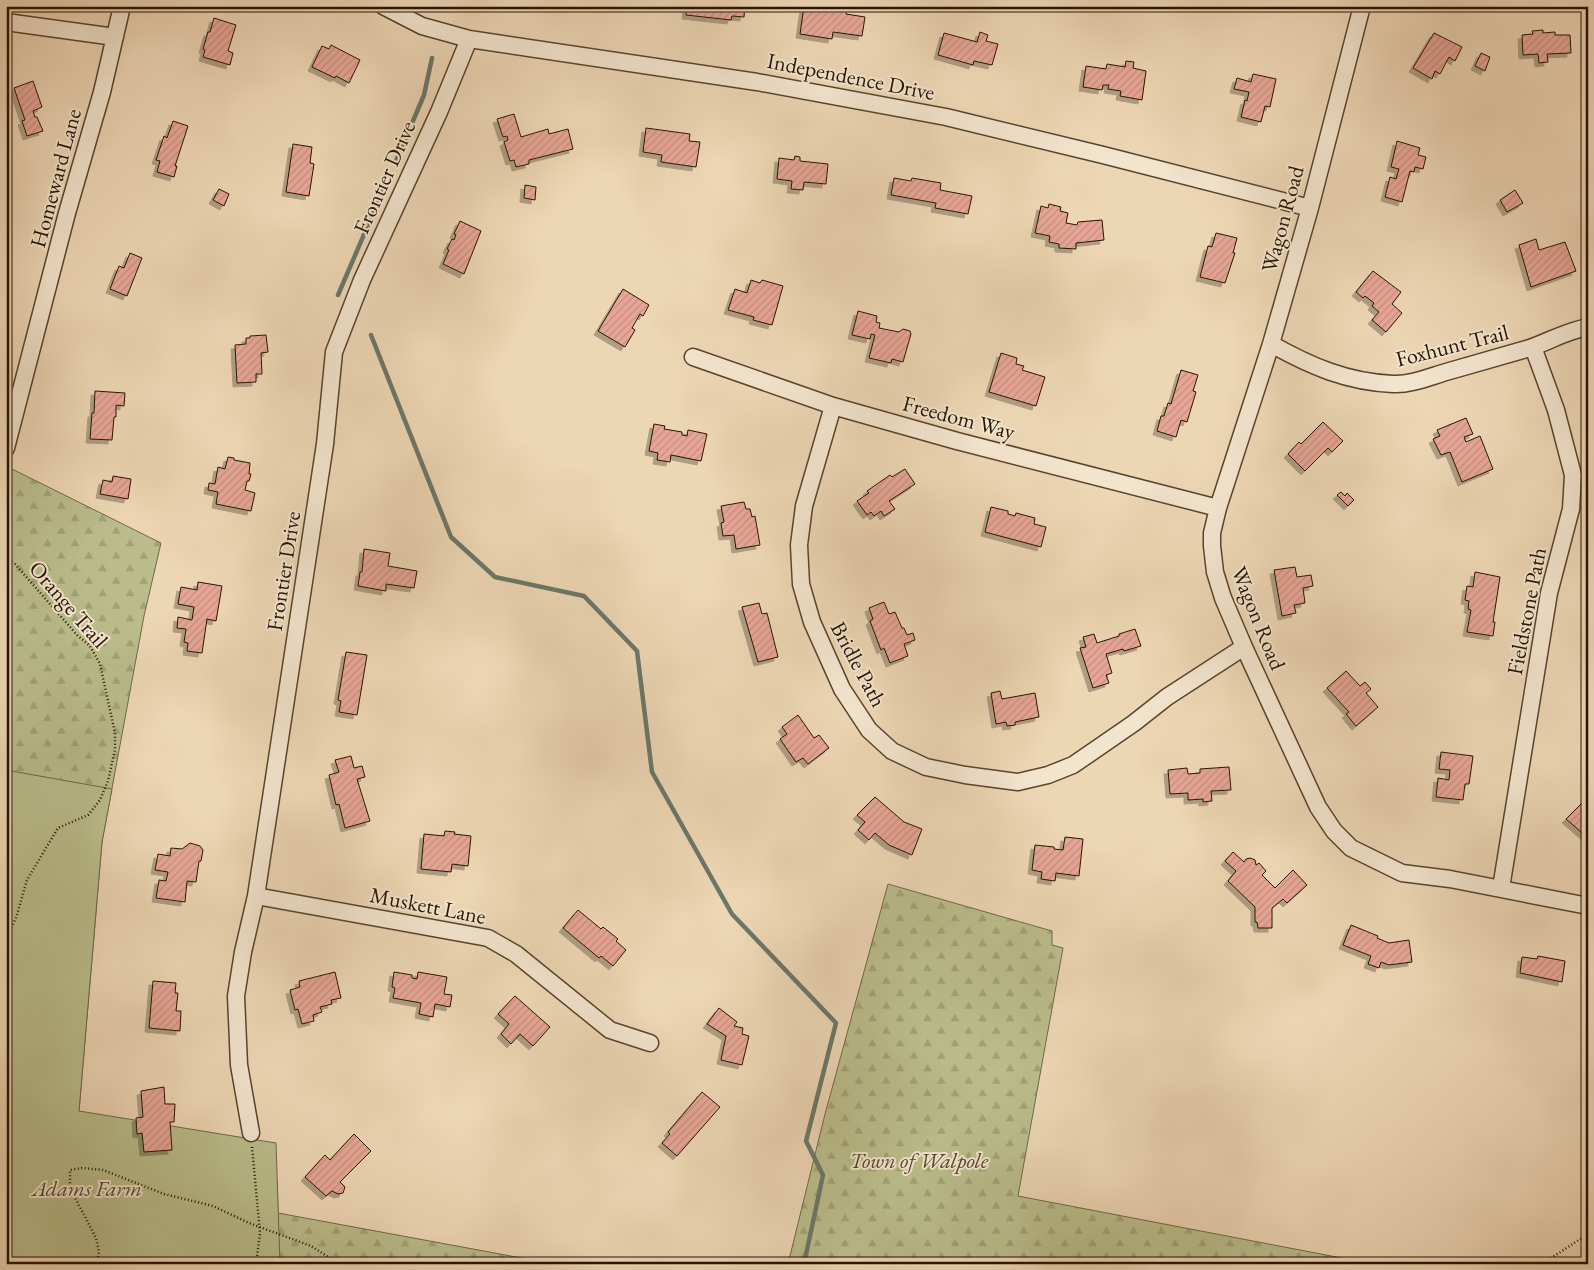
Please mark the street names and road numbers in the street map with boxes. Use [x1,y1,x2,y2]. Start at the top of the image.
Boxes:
street label: Independence Drive [765,46,938,107]
street label: Homeward Lane [23,105,88,251]
street label: Frontier Drive [347,116,422,238]
street label: Wagon Road [1254,162,1311,276]
street label: Foxhunt Trail [1393,317,1512,374]
street label: Freedom Way [900,389,1019,446]
street label: Frontier Drive [260,509,307,633]
street label: Fieldstone Path [1500,545,1553,677]
street label: Orange Trail [23,555,114,654]
street label: Wagon Road [1225,562,1293,675]
street label: Bridle Path [824,616,893,712]
street label: Muskett Lane [367,880,489,931]

